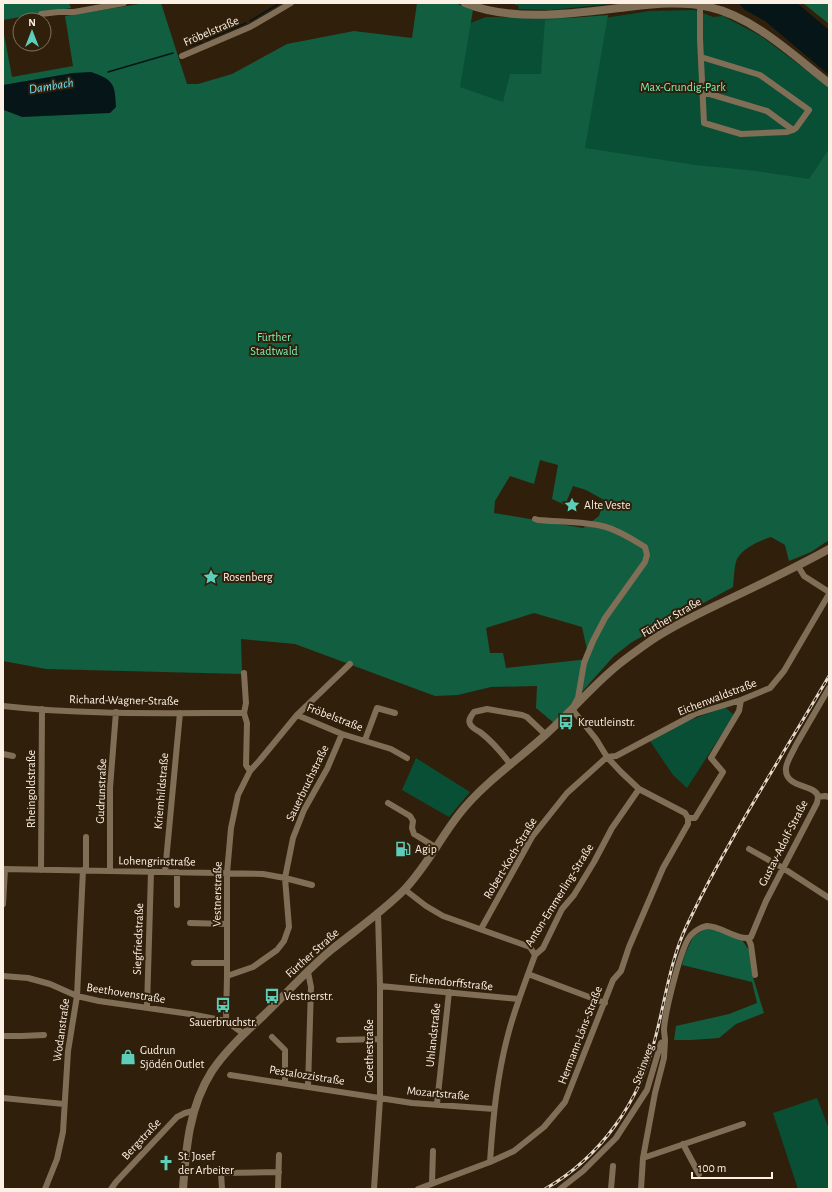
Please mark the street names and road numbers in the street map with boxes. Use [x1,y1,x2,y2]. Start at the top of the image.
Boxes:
street label: Fröbelstraße [182,14,240,48]
street label: Fürther Straße [639,595,703,639]
street label: Eichenwaldstraße [676,676,758,718]
street label: Richard-Wagner-Straße [69,693,179,707]
street label: Fröbelstraße [305,701,365,733]
street label: Sauerbruchstraße [283,743,331,823]
street label: Rheingoldstraße [25,750,37,828]
street label: Kriemhildstraße [152,752,170,830]
street label: Gudrunstraße [94,758,108,824]
street label: Gustav-Adolf-Straße [756,798,810,888]
street label: Robert-Koch-Straße [481,815,539,901]
street label: Anton-Emmerling-Straße [522,841,596,949]
street label: Lohengrinstraße [118,854,196,868]
street label: Vestnerstraße [210,861,224,927]
street label: Siegfriedstraße [131,903,145,975]
street label: Fürther Straße [283,926,341,980]
street label: Eichendorffstraße [409,972,493,992]
street label: Beethovenstraße [86,981,166,1005]
street label: Hermann-Löns-Straße [556,984,604,1086]
street label: Wodanstraße [51,998,71,1062]
street label: Uhlandstraße [424,1002,442,1068]
street label: Goethestraße [363,1019,375,1083]
street label: Steinweg [630,1042,656,1086]
street label: Pestalozzistraße [268,1063,346,1087]
street label: Mozartstraße [406,1084,470,1102]
street label: Bergstraße [119,1116,163,1162]

